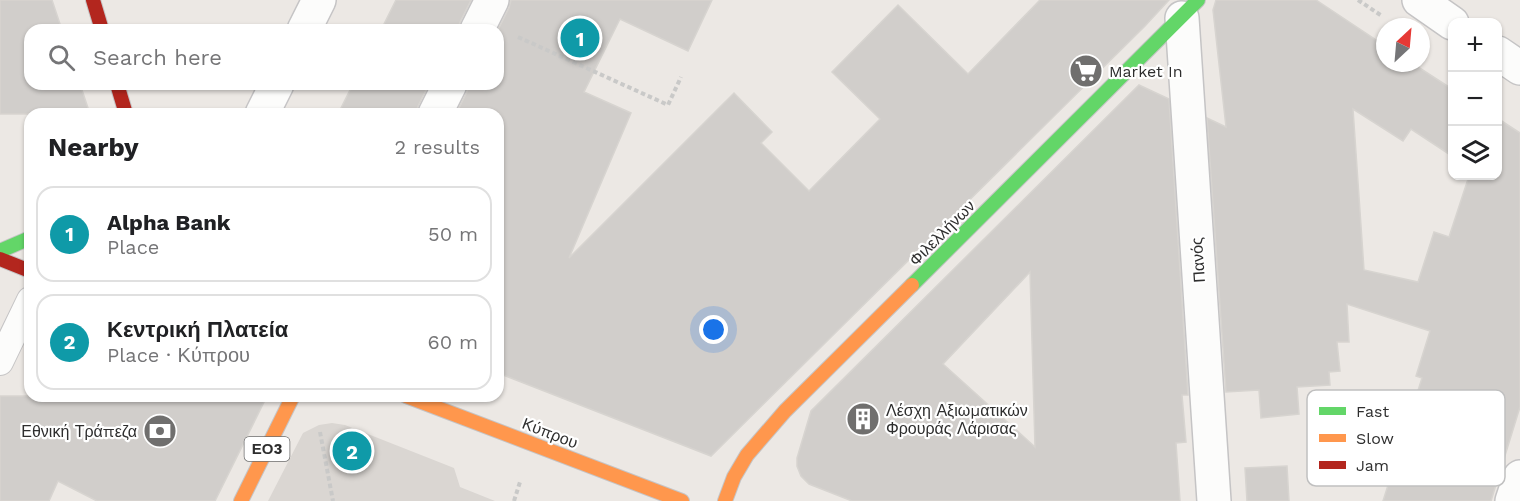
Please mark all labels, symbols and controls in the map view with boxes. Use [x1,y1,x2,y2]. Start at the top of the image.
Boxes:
pin: 1 [560,15,600,60]
north arrow [1376,18,1430,72]
map controls [1448,18,1502,180]
button: + [1448,18,1502,72]
search box [24,24,504,90]
icon: search [45,41,78,74]
text: Search here [93,45,222,70]
supermarket icon: Market In [1068,53,1104,89]
place label: Market In [1109,62,1183,81]
button: − [1448,72,1502,126]
button: layers [1448,126,1502,180]
text: Nearby [48,132,139,162]
text: 2 results [395,135,480,159]
street label: Φιλελλήνων [905,196,979,270]
text: Alpha Bank [107,210,230,235]
text: 1 [65,222,74,246]
text: 50 m [428,222,478,246]
text: Place [107,235,159,259]
street label: Πανός [1187,236,1209,283]
your location [699,315,728,344]
text: Κεντρική Πλατεία [107,317,288,342]
text: 2 [64,330,75,354]
text: 60 m [428,330,478,354]
text: Place · Κύπρου [107,343,250,367]
legend [1307,390,1505,486]
building icon: Λέσχη Αξιωματικών Φρουράς Λάρισας [845,401,881,437]
place label: Λέσχη Αξιωματικών Φρουράς Λάρισας [886,401,1028,438]
text: Fast [1356,402,1389,421]
bank icon: Εθνική Τράπεζα [142,413,178,449]
street label: Κύπρου [520,414,580,452]
place label: Εθνική Τράπεζα [21,422,137,441]
pin: 2 [332,428,372,474]
text: Slow [1356,429,1394,448]
road number: ΕΟ3 [244,437,290,461]
text: Jam [1356,456,1389,475]

